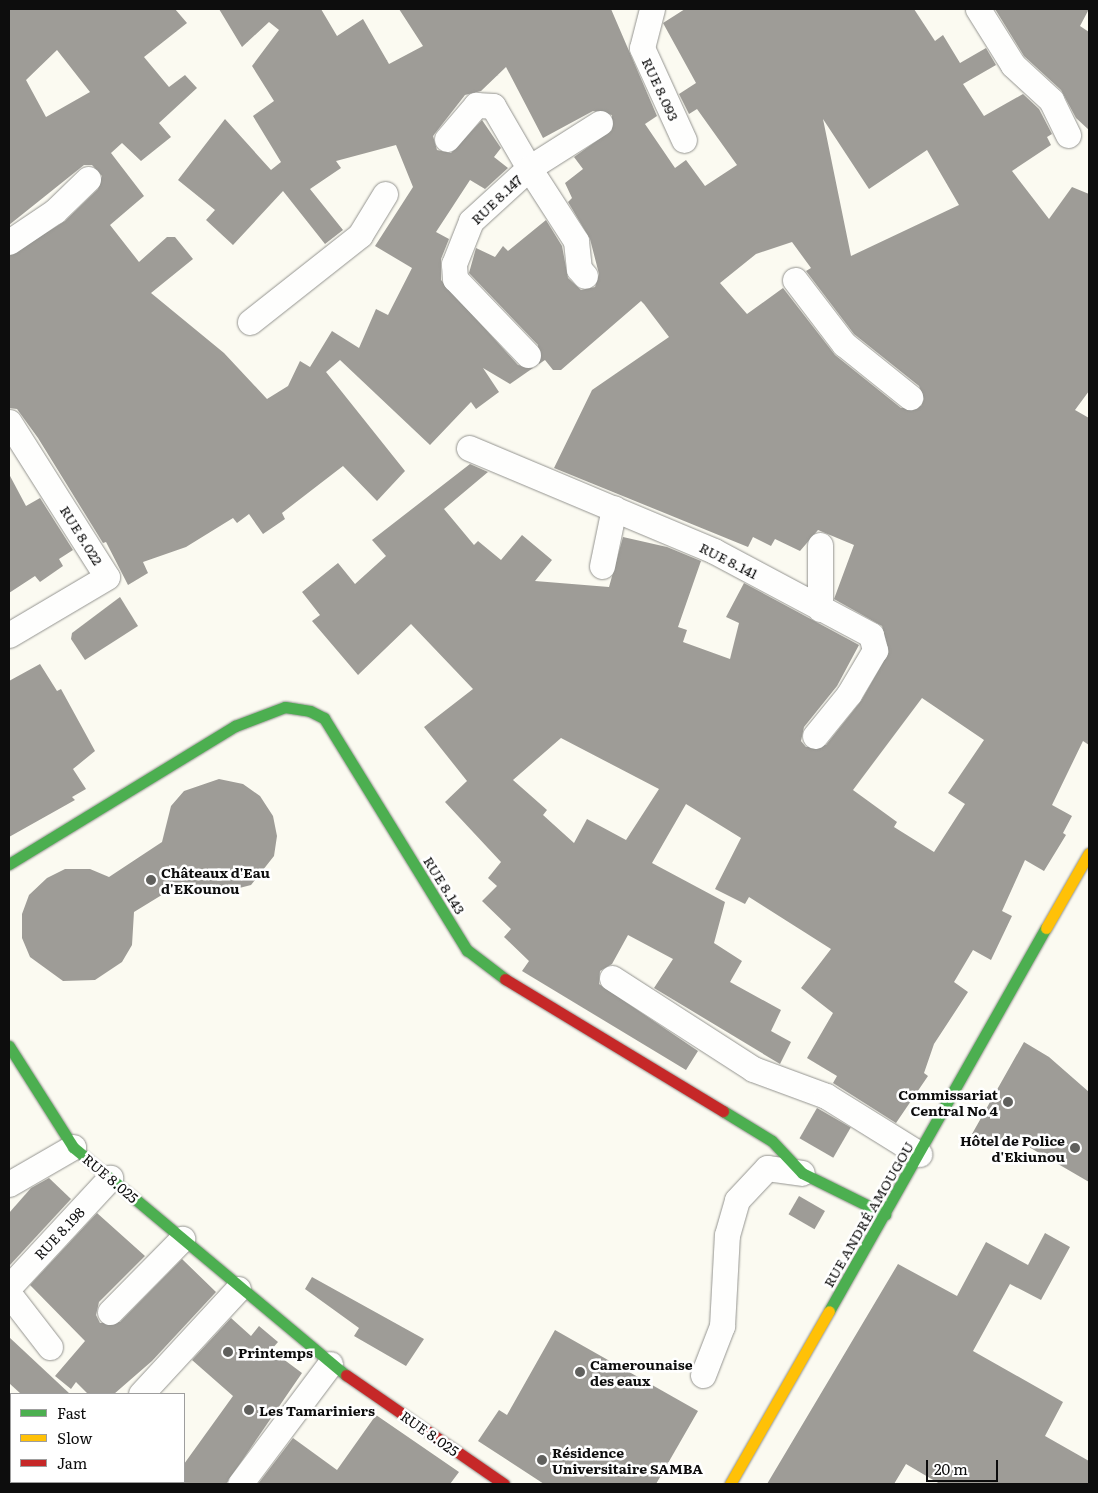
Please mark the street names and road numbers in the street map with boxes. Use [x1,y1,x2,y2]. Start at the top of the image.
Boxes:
street label: RUE 8.093 [639,55,683,123]
street label: RUE 8.147 [467,171,525,227]
street label: RUE 8.022 [57,502,107,568]
street label: RUE 8.141 [697,538,761,582]
street label: RUE 8.143 [421,853,469,917]
street label: RUE ANDRÉ AMOUGOU [819,1138,917,1290]
street label: RUE 8.025 [80,1150,142,1206]
street label: RUE 8.198 [31,1203,87,1263]
street label: RUE 8.025 [398,1407,462,1459]

